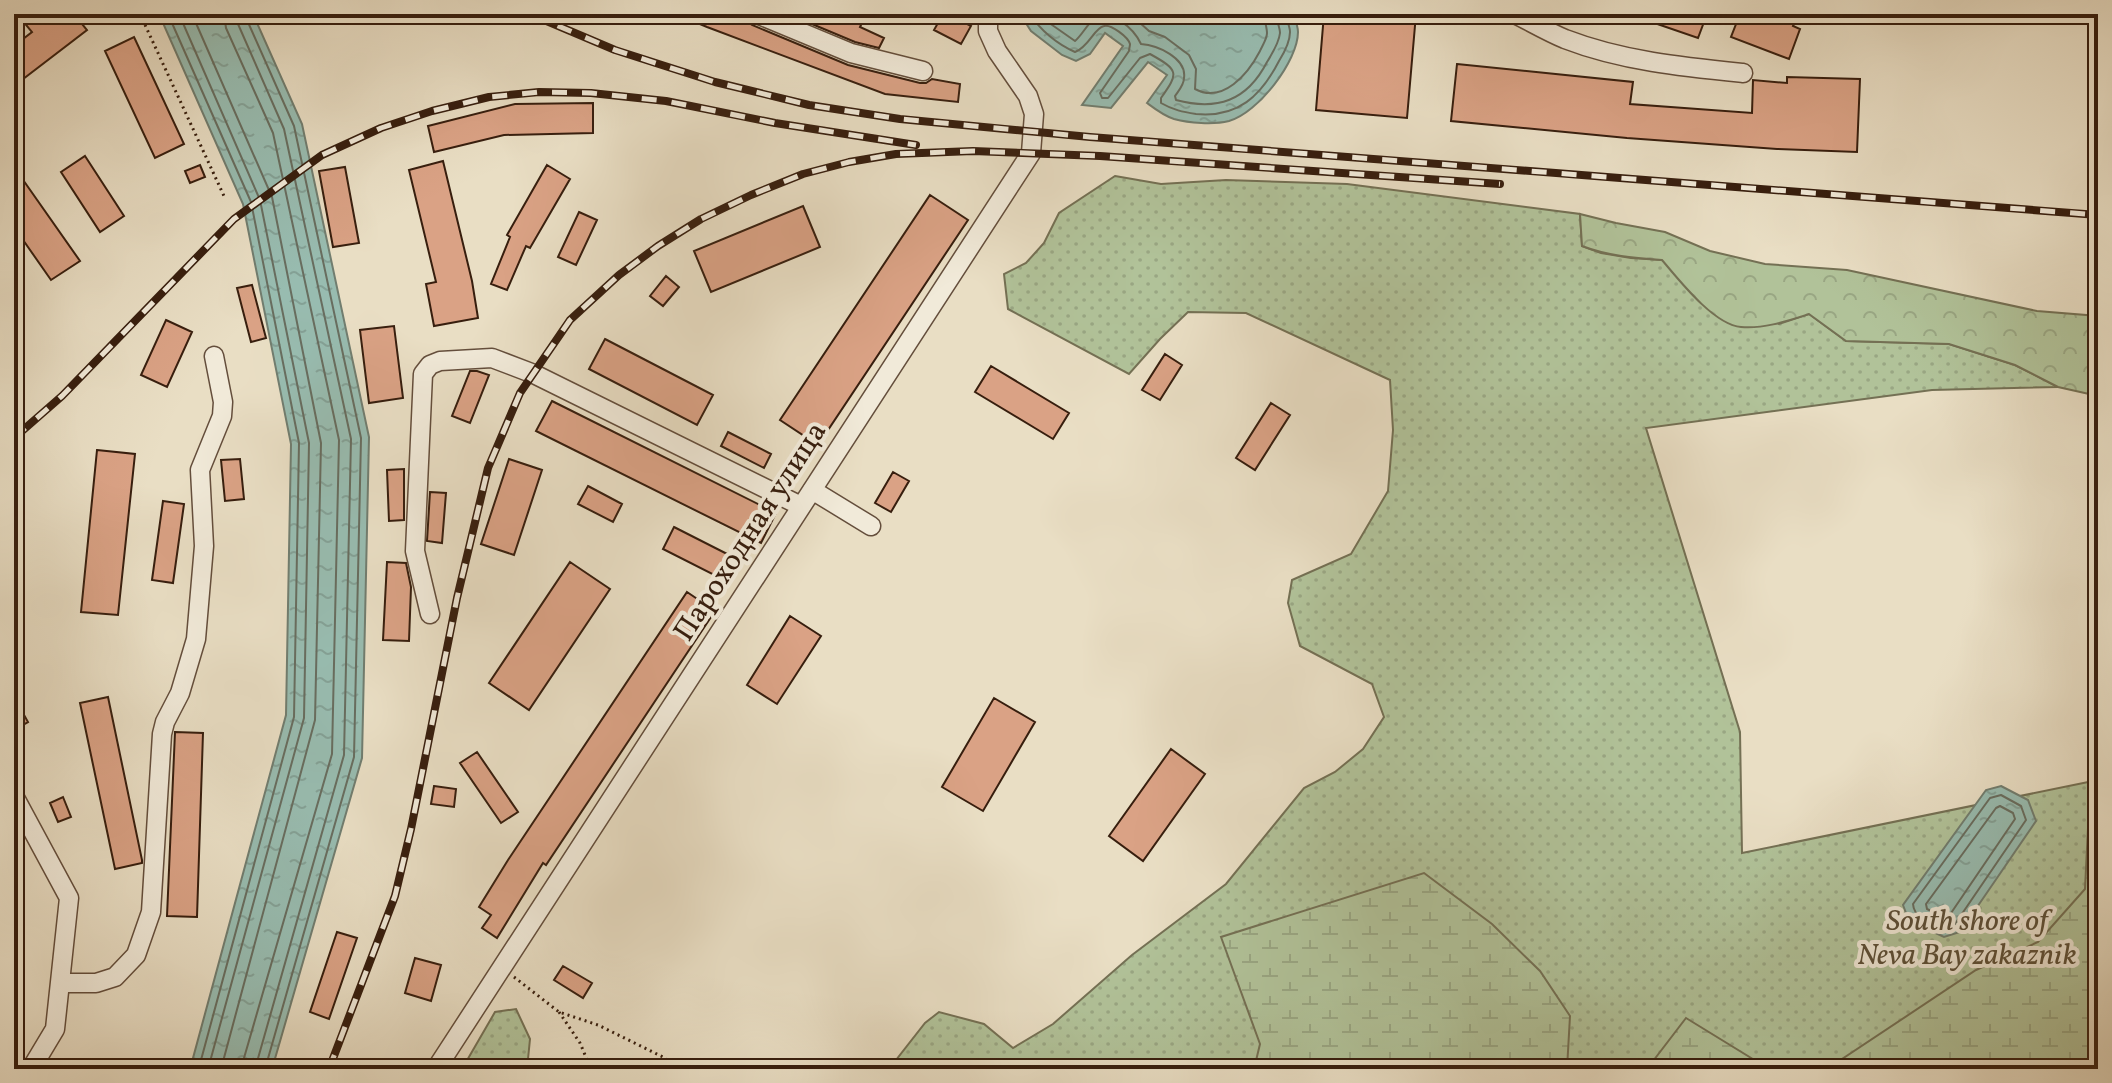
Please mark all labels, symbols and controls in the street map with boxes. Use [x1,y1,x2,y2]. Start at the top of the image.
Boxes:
street label: Пароходная улица [664,414,838,650]
park label: South shore of Neva Bay zakaznik [1857,901,2077,977]

